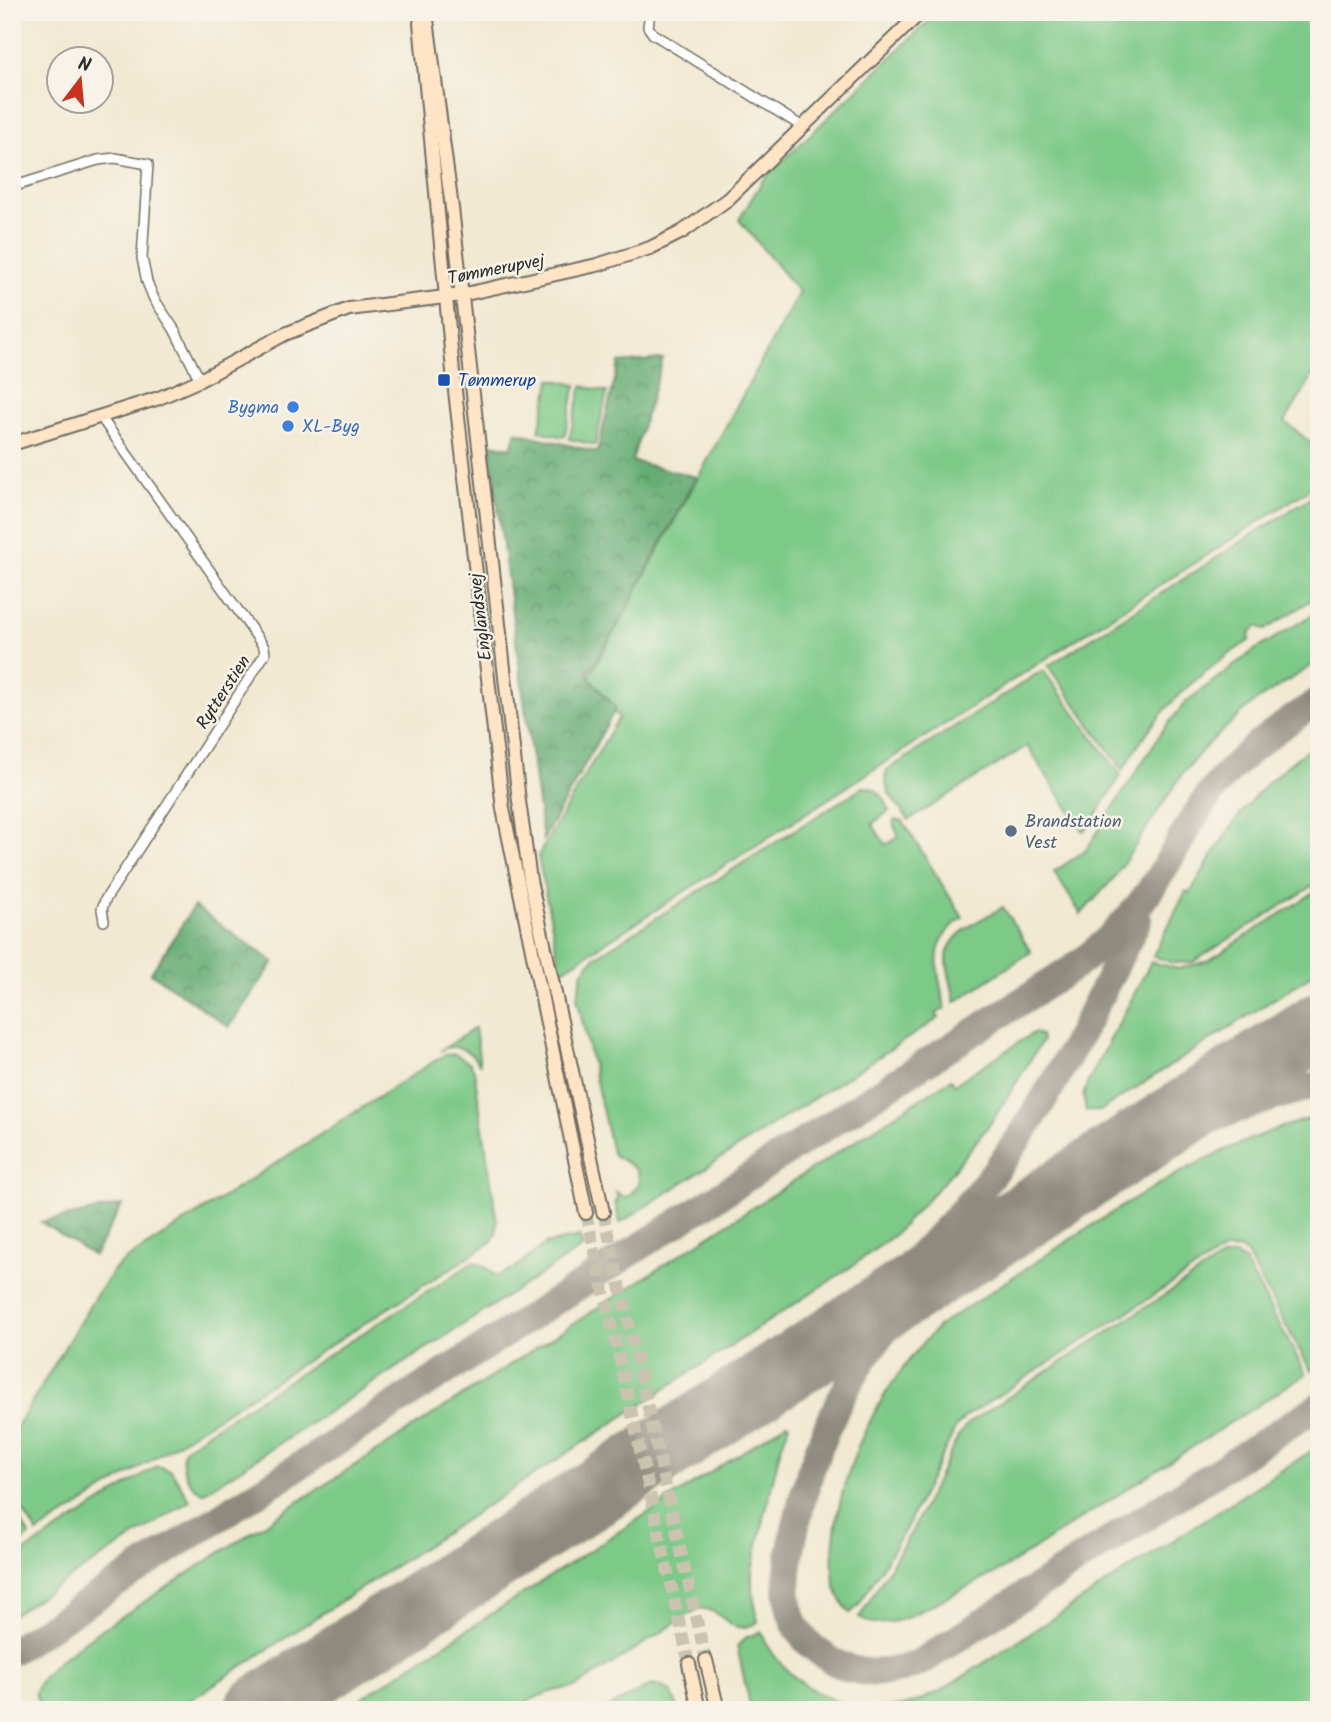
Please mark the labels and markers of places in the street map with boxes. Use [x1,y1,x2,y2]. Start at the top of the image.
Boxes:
place label: Tømmerup [458,367,536,396]
marker: Tømmerup [436,372,452,388]
place label: Bygma [228,394,279,423]
marker: Bygma [285,399,301,415]
place label: XL-Byg [302,413,360,442]
marker: XL-Byg [280,418,296,434]
place label: Brandstation Vest [1025,808,1122,858]
marker: Brandstation Vest [1003,823,1019,839]

